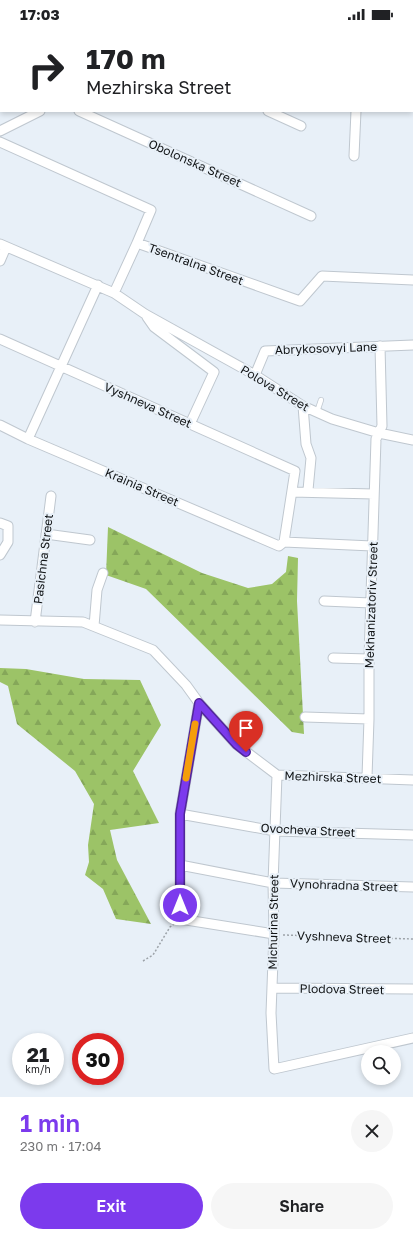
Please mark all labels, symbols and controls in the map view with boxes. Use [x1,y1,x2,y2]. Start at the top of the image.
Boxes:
text: 17:03 [20,5,60,23]
text: 170 m [86,42,165,75]
icon: right [20,44,72,96]
text: Mezhirska Street [86,76,232,98]
street label: Obolonska Street [146,136,244,190]
street label: Tsentralna Street [146,240,246,288]
street label: Abrykosovyi Lane [275,339,377,357]
street label: Polova Street [238,362,312,414]
street label: Vyshneva Street [102,379,194,431]
street label: Krainia Street [103,465,181,509]
street label: Pasichna Street [30,513,56,605]
street label: Mekhanizatoriv Street [361,541,381,669]
pin [229,711,263,752]
icon: arrive [235,717,257,739]
street label: Mezhirska Street [284,768,382,786]
street label: Ovocheva Street [260,820,356,840]
street label: Michurina Street [265,874,281,970]
street label: Vynohradna Street [290,876,398,894]
position arrow [159,884,201,926]
street label: Vyshneva Street [297,928,392,946]
street label: Plodova Street [299,981,385,997]
speed limit sign: 30 [72,1033,124,1085]
text: 21 [27,1042,49,1066]
map controls [361,1045,401,1085]
button: search [361,1045,401,1085]
text: km/h [25,1063,51,1075]
text: 1 min [20,1108,80,1137]
button: close [351,1110,393,1152]
text: 230 m · 17:04 [20,1138,101,1154]
button: Exit [20,1183,203,1229]
button: Share [211,1183,393,1229]

